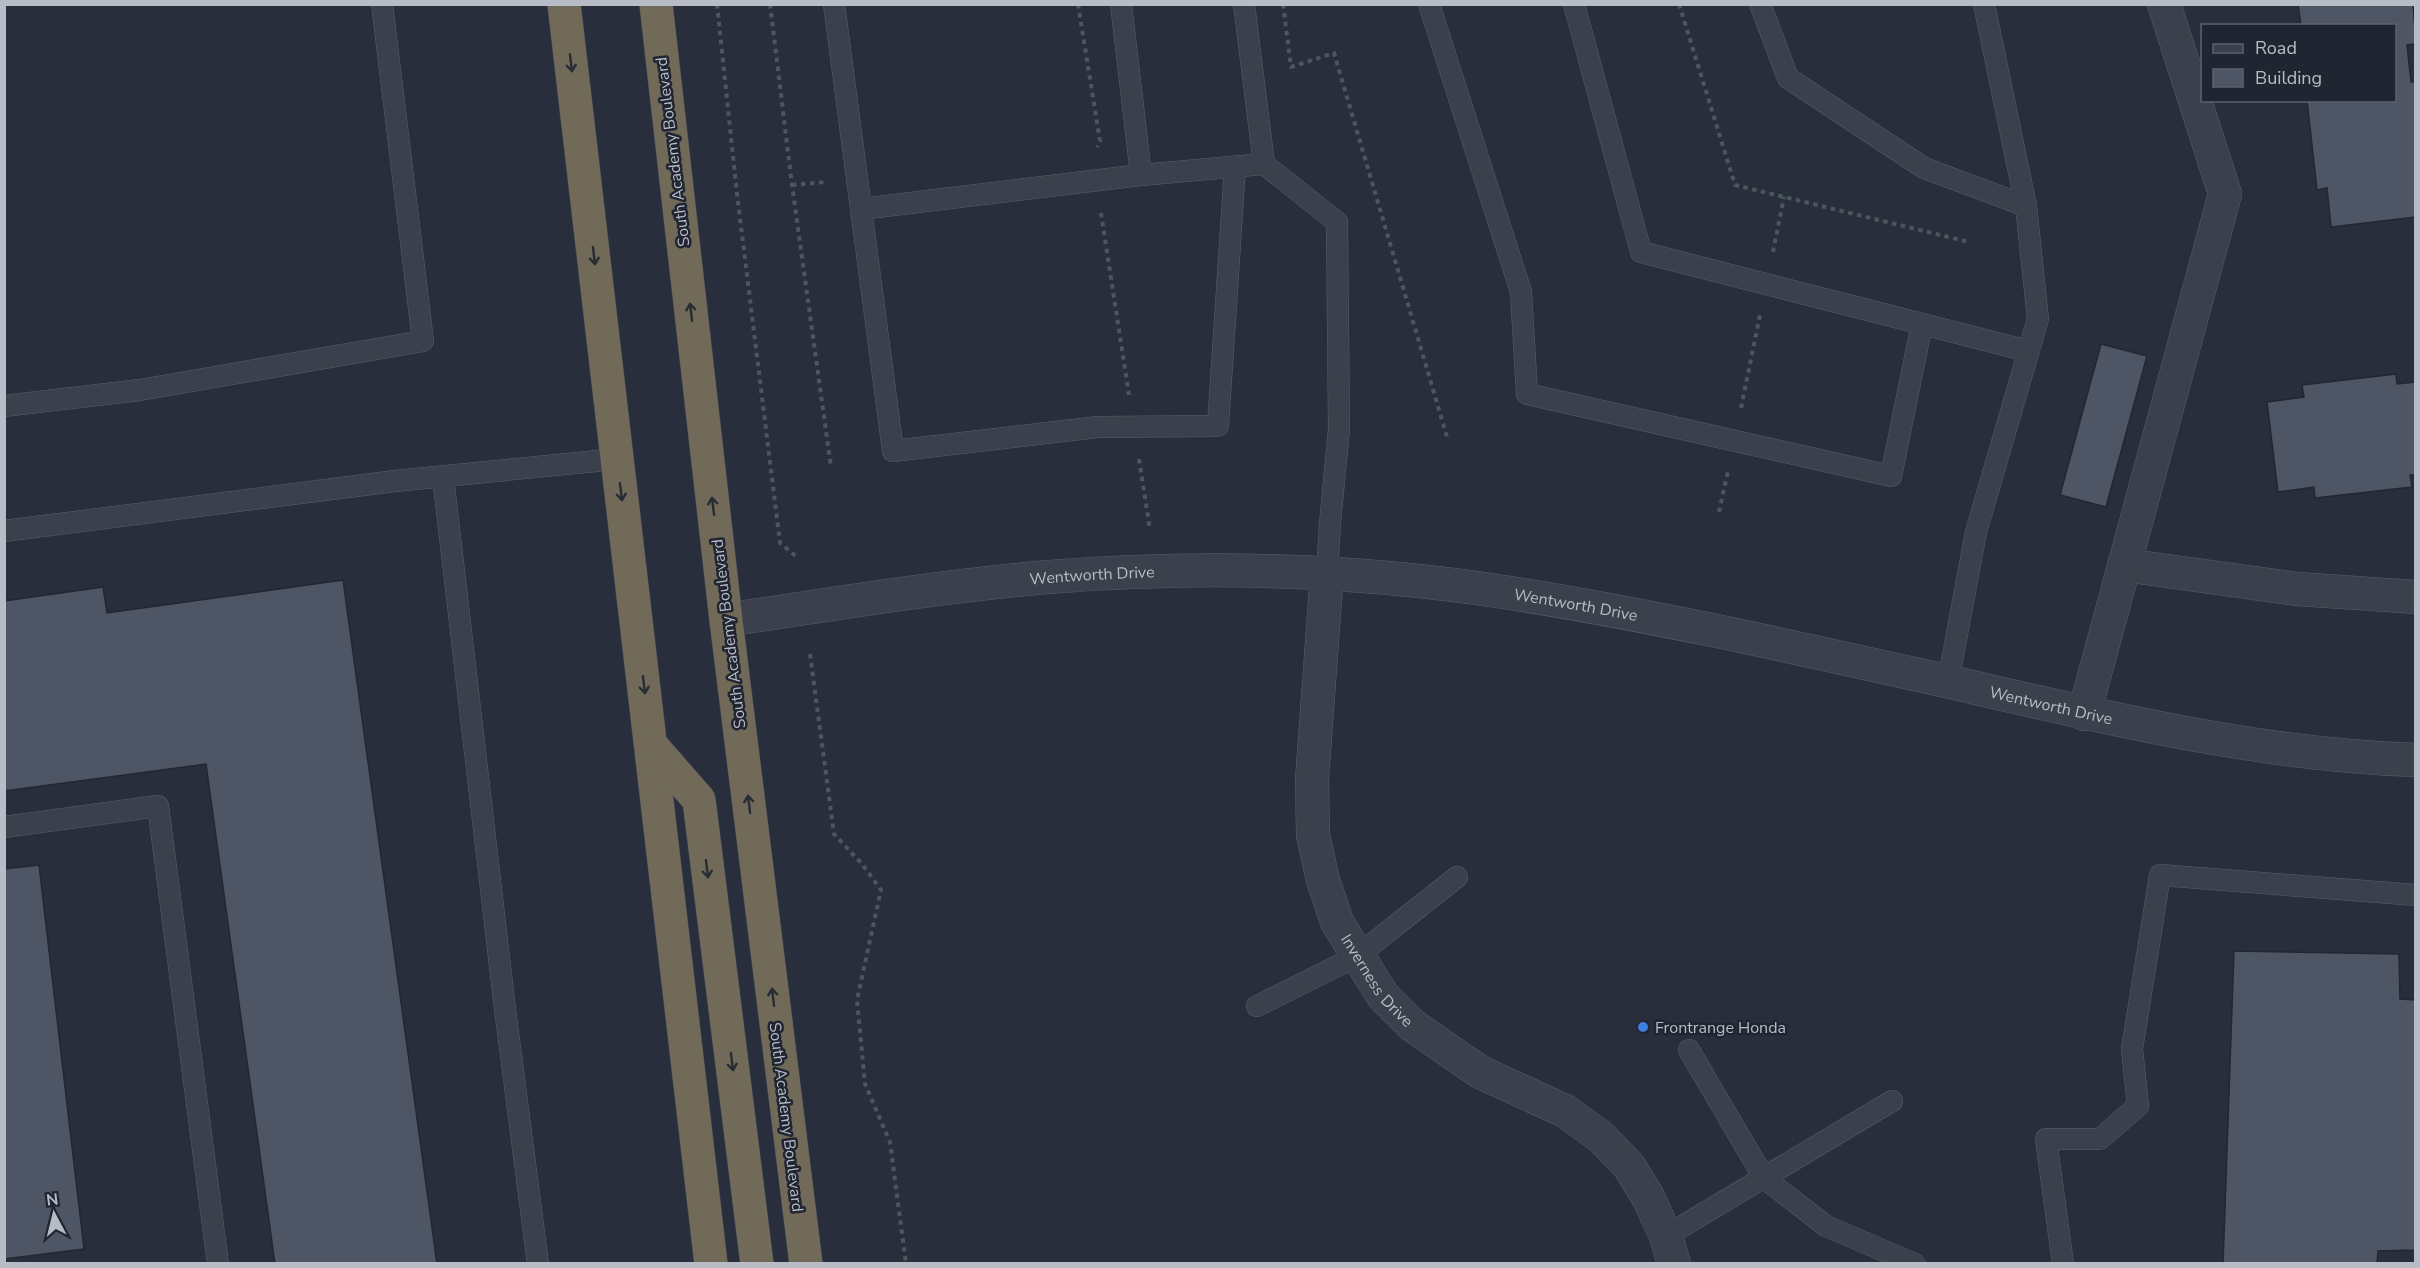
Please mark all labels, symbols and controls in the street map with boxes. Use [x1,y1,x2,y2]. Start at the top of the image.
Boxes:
legend [2201,24,2396,102]
text: Road [2255,36,2297,60]
one-way arrow [566,52,577,72]
street label: South Academy Boulevard [650,56,696,248]
text: Building [2255,66,2322,90]
one-way arrow [588,246,599,266]
one-way arrow [685,302,696,322]
one-way arrow [616,481,627,501]
one-way arrow [707,496,718,516]
street label: South Academy Boulevard [706,538,752,730]
street label: Wentworth Drive [1029,561,1155,591]
street label: Wentworth Drive [1512,584,1639,627]
one-way arrow [639,675,650,695]
street label: Wentworth Drive [1987,681,2114,730]
one-way arrow [743,794,754,814]
one-way arrow [702,858,713,878]
street label: Inverness Drive [1335,930,1418,1032]
one-way arrow [767,988,778,1007]
place label: Frontrange Honda [1655,1017,1786,1039]
marker: Frontrange Honda [1636,1020,1650,1034]
street label: South Academy Boulevard [763,1021,809,1213]
one-way arrow [727,1052,738,1072]
north arrow [24,1184,84,1244]
text: N [45,1188,60,1212]

